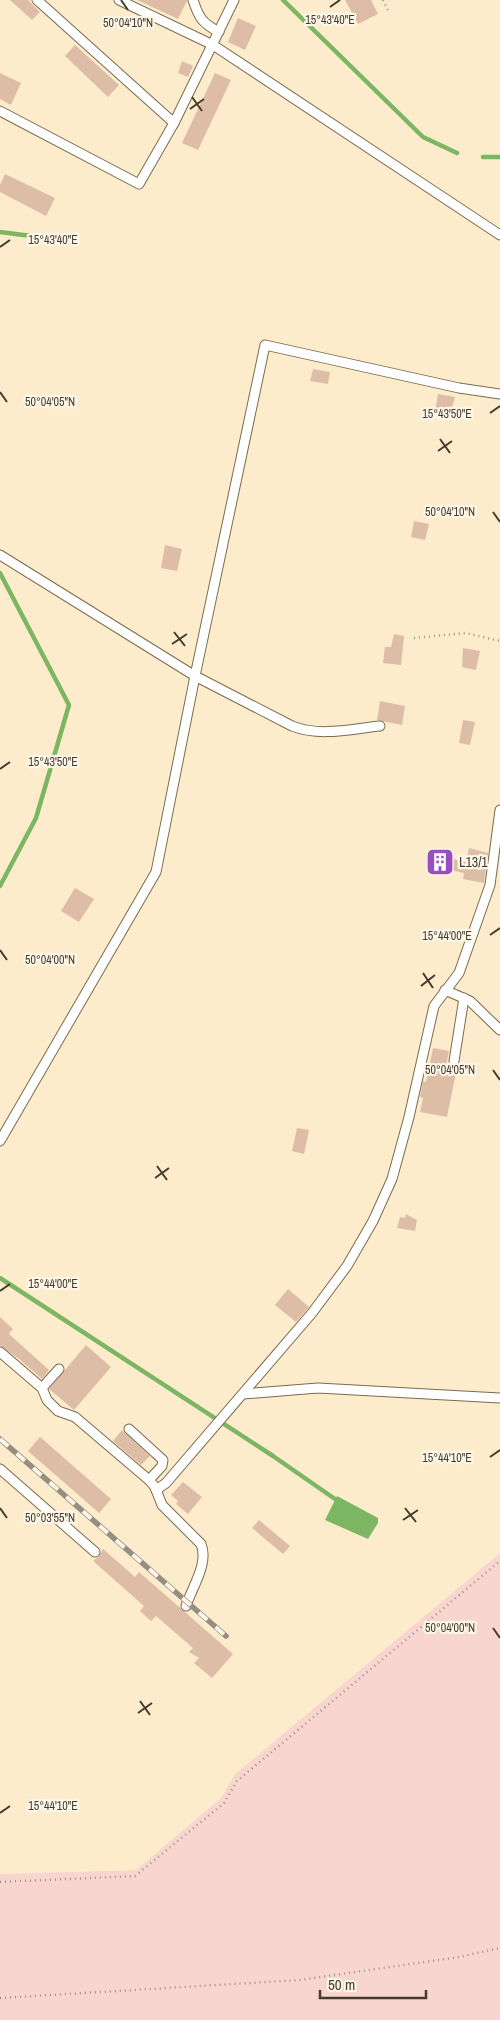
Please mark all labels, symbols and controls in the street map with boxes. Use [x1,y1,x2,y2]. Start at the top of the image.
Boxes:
text: 15°43'40"E [305,12,355,28]
text: 50°04'10"N [103,15,153,31]
text: 15°43'40"E [28,232,78,248]
text: 50°04'05"N [25,394,75,410]
text: 15°43'50"E [422,406,472,422]
text: 50°04'10"N [425,504,475,520]
text: 15°43'50"E [28,754,78,770]
building icon: L13/1 [425,847,455,877]
place label: L13/1 [459,853,488,871]
text: 15°44'00"E [422,928,472,944]
text: 50°04'00"N [25,952,75,968]
text: 50°04'05"N [425,1062,475,1078]
text: 15°44'00"E [28,1276,78,1292]
text: 15°44'10"E [422,1450,472,1466]
text: 50°03'55"N [25,1510,75,1526]
text: 50°04'00"N [425,1620,475,1636]
text: 15°44'10"E [28,1798,78,1814]
scale bar [320,1968,426,2000]
text: 50 m [328,1974,355,1995]

